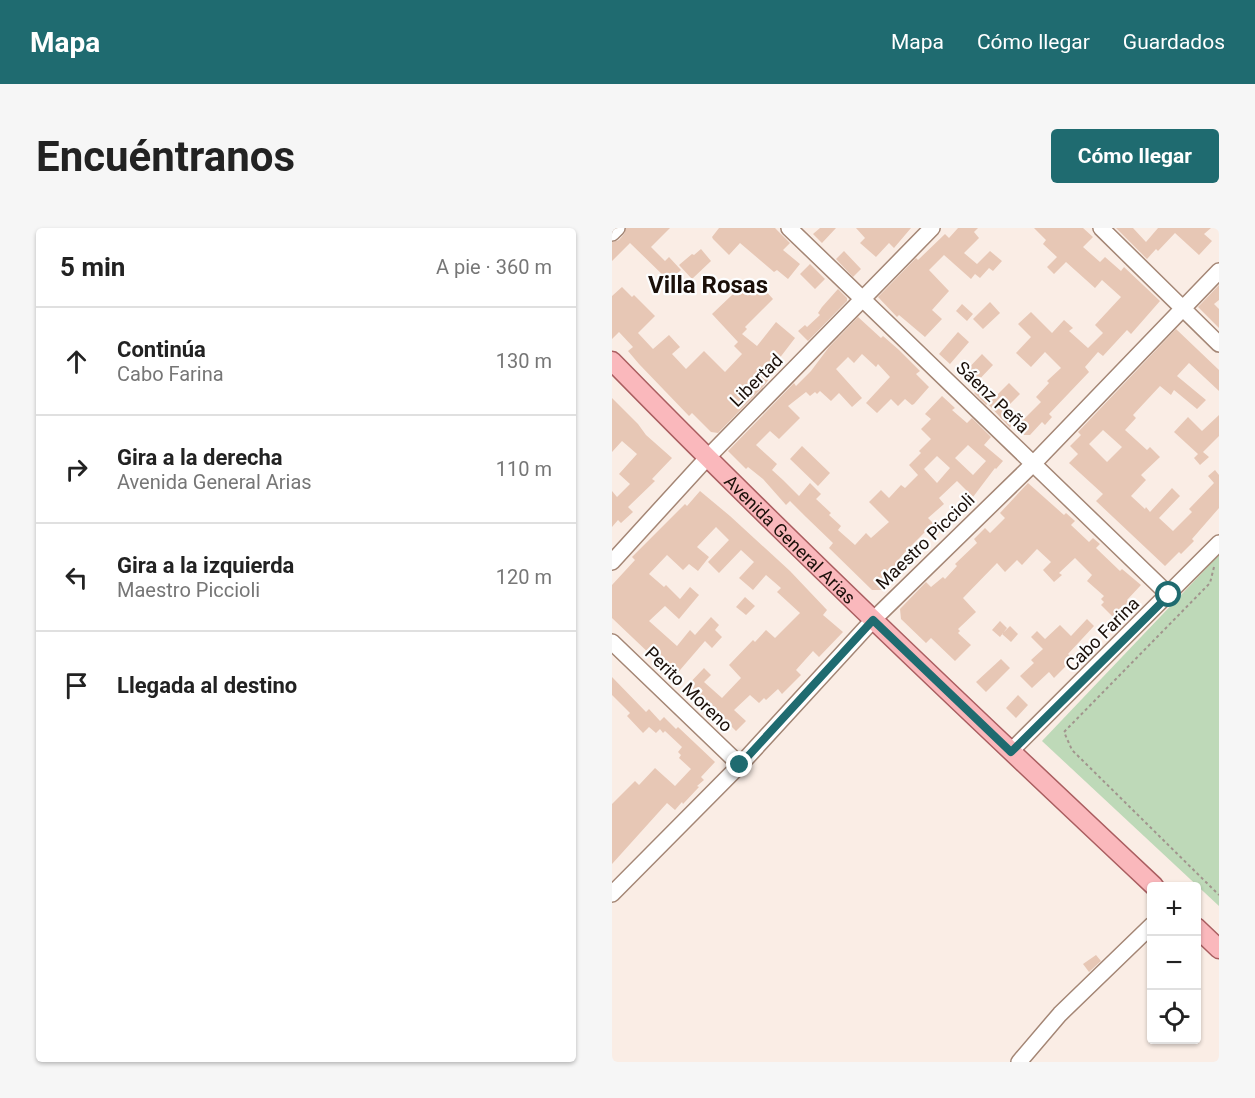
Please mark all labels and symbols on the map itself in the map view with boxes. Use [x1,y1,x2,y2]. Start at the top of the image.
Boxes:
district label: Villa Rosas [648,271,768,299]
street label: Libertad [725,349,787,411]
street label: Sáenz Peña [952,357,1034,437]
street label: Avenida General Arias [720,470,860,608]
street label: Maestro Piccioli [871,489,979,593]
route start [1155,581,1181,607]
street label: Cabo Farina [1061,593,1143,675]
street label: Perito Moreno [641,642,737,736]
route end [726,751,752,777]

